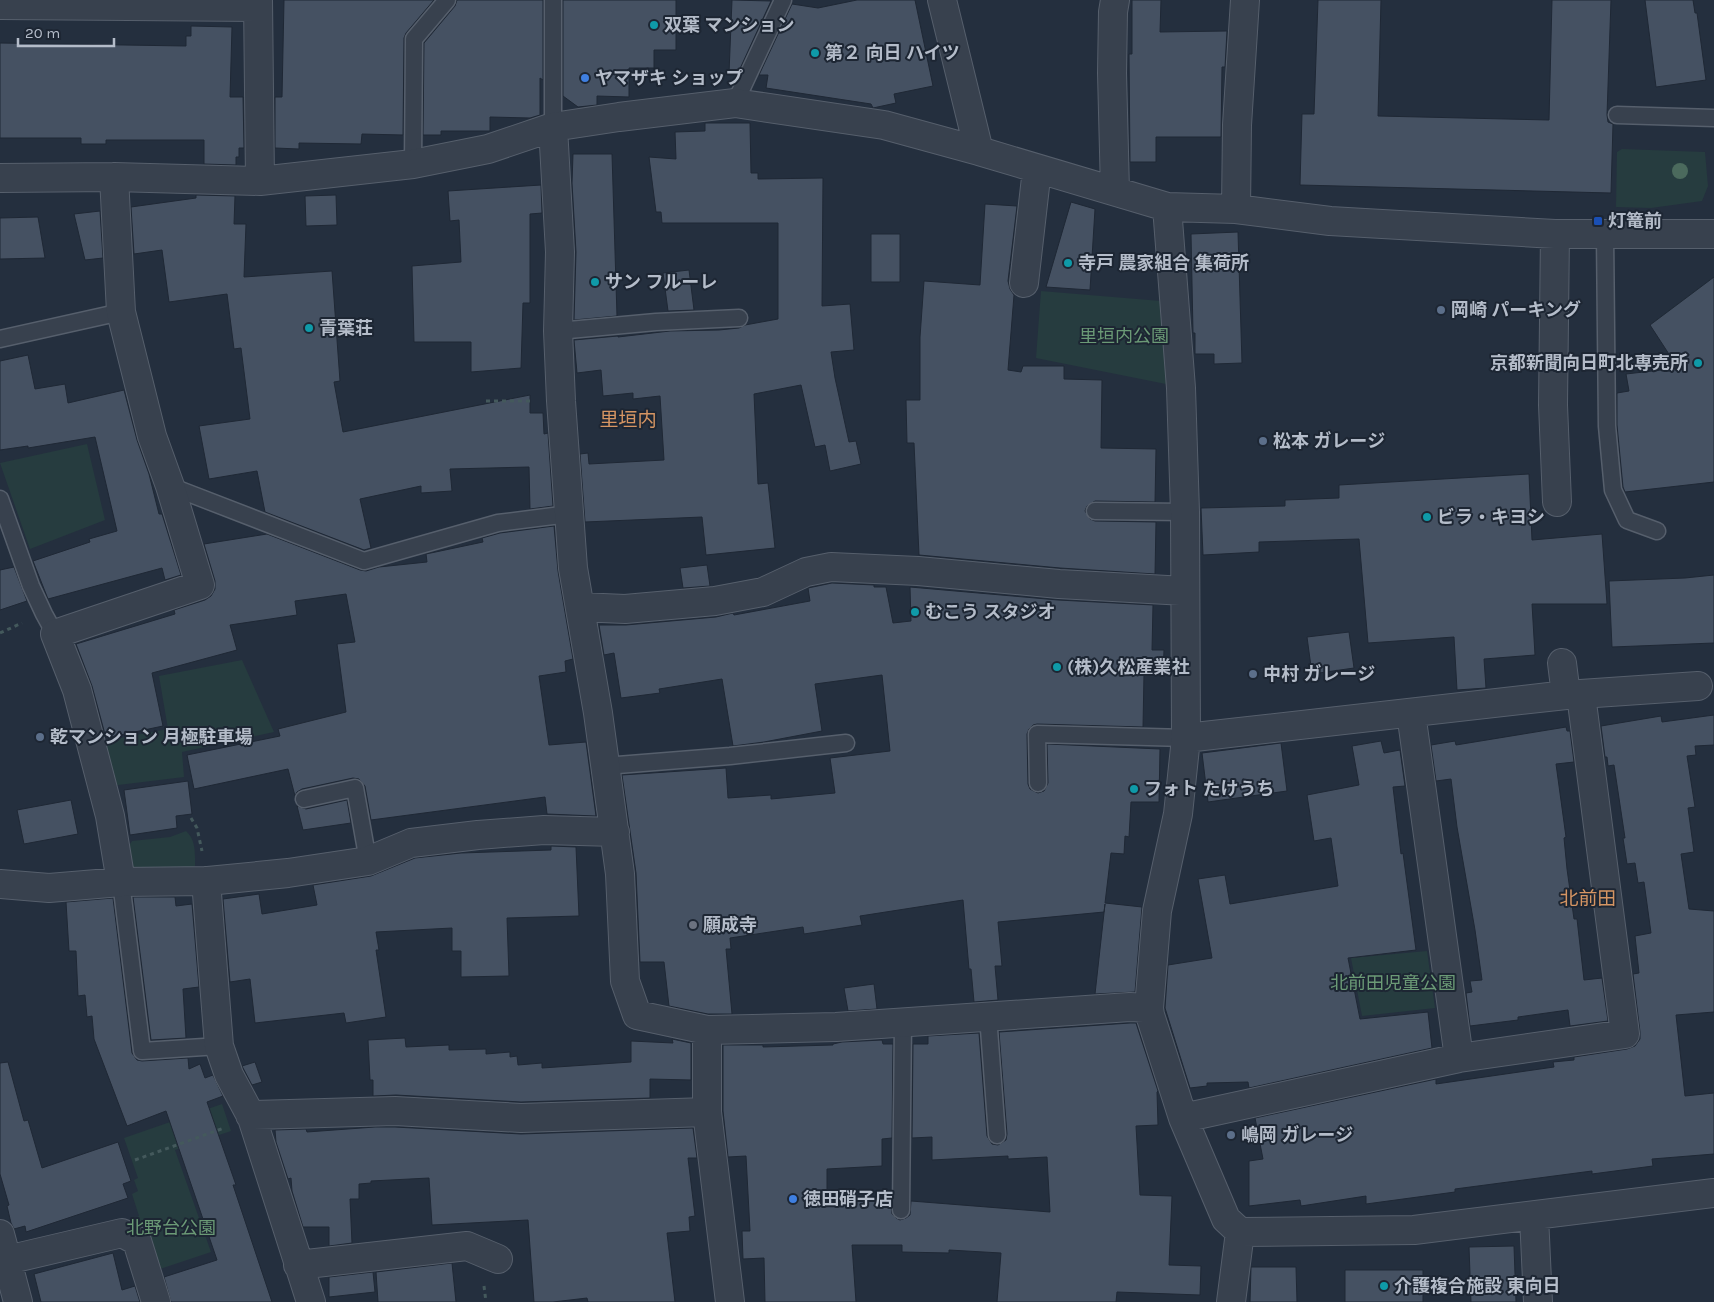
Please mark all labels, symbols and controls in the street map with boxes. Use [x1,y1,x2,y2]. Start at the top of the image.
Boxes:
place label: 双葉 マンション [664,14,795,36]
scale bar [18,15,114,47]
marker: 双葉 マンション [648,19,660,31]
text: 20 m [25,24,60,42]
place label: 第２ 向日 ハイツ [825,42,960,64]
marker: 第２ 向日 ハイツ [809,47,821,59]
place label: ヤマザキ ショップ [595,67,744,89]
marker: ヤマザキ ショップ [579,72,591,84]
place label: 灯篭前 [1608,210,1662,232]
marker: 灯篭前 [1592,215,1604,227]
place label: 寺戸 農家組合 集荷所 [1078,252,1249,274]
marker: 寺戸 農家組合 集荷所 [1062,257,1074,269]
place label: サン フルーレ [605,271,718,293]
marker: サン フルーレ [589,276,601,288]
place label: 岡崎 パーキング [1451,299,1581,321]
marker: 岡崎 パーキング [1435,304,1447,316]
place label: 青葉荘 [319,317,373,339]
marker: 青葉荘 [303,322,315,334]
park label: 里垣内公園 [1079,325,1169,347]
place label: 京都新聞向日町北専売所 [1490,352,1688,374]
marker: 京都新聞向日町北専売所 [1692,357,1704,369]
district label: 里垣内 [599,409,657,431]
place label: 松本 ガレージ [1273,430,1385,452]
marker: 松本 ガレージ [1257,435,1269,447]
place label: ビラ・キヨシ [1437,506,1545,528]
marker: ビラ・キヨシ [1421,511,1433,523]
place label: むこう スタジオ [925,601,1056,623]
marker: むこう スタジオ [909,606,921,618]
place label: (株)久松産業社 [1067,656,1189,678]
marker: (株)久松産業社 [1051,661,1063,673]
place label: 中村 ガレージ [1263,663,1375,685]
marker: 中村 ガレージ [1247,668,1259,680]
place label: 乾マンション 月極駐車場 [50,726,253,748]
marker: 乾マンション 月極駐車場 [34,731,46,743]
place label: フォト たけうち [1144,778,1275,800]
marker: フォト たけうち [1128,783,1140,795]
district label: 北前田 [1559,888,1617,910]
place label: 願成寺 [703,914,757,936]
marker: 願成寺 [687,919,699,931]
park label: 北前田児童公園 [1330,972,1456,994]
place label: 嶋岡 ガレージ [1241,1124,1353,1146]
marker: 嶋岡 ガレージ [1225,1129,1237,1141]
place label: 徳田硝子店 [803,1188,893,1210]
marker: 徳田硝子店 [787,1193,799,1205]
park label: 北野台公園 [126,1217,216,1239]
place label: 介護複合施設 東向日 [1394,1275,1561,1297]
marker: 介護複合施設 東向日 [1378,1280,1390,1292]

